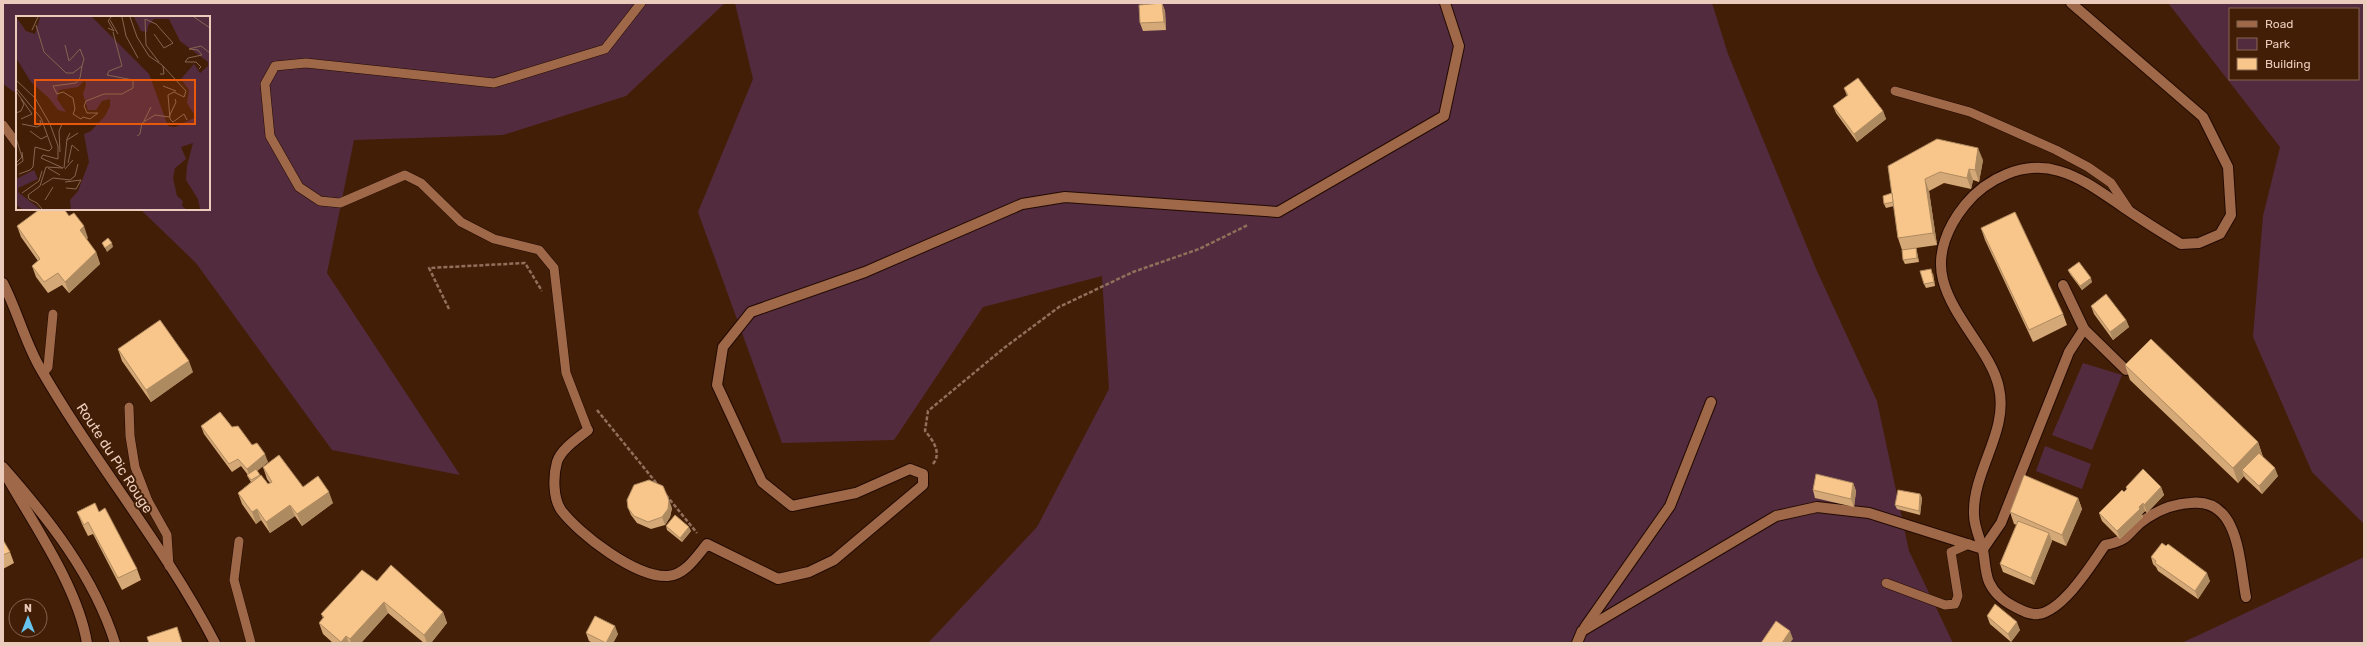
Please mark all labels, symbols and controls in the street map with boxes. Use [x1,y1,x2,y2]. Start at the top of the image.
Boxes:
legend [2229,8,2359,80]
inset map [16,16,210,210]
text: Road [2265,17,2293,31]
text: Park [2265,37,2291,51]
text: Building [2265,57,2311,71]
street label: Route du Pic Rouge [73,400,157,517]
north arrow [8,598,48,638]
text: N [24,602,32,615]

